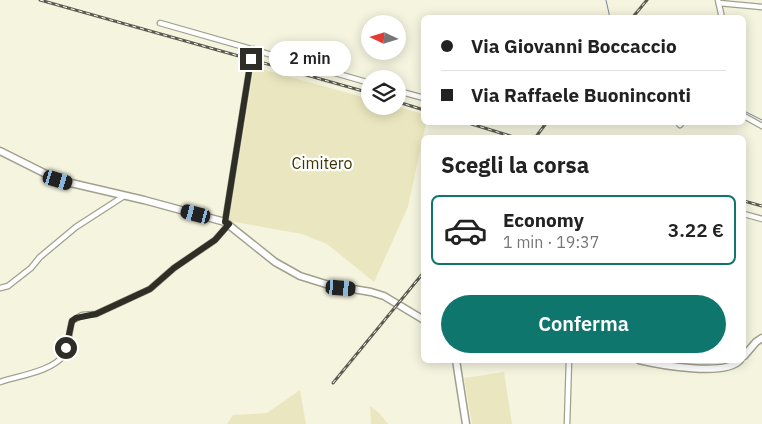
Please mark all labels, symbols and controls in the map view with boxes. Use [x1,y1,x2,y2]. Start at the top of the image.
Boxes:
north arrow [361,15,406,60]
map controls [361,15,406,115]
text: Via Giovanni Boccaccio [471,34,677,58]
callout: 2 min [268,42,351,76]
route end [240,48,262,70]
text: 2 min [289,48,331,68]
button: layers [361,70,406,115]
text: Via Raffaele Buoninconti [471,83,691,107]
text: Scegli la corsa [441,150,589,179]
park label: Cimitero [292,153,353,173]
car [41,168,74,192]
car [179,203,212,225]
icon: car [443,208,488,253]
text: Economy [503,208,584,232]
text: 3.22 € [668,218,724,242]
text: 1 min · 19:37 [503,232,599,252]
car [325,279,356,297]
button: Conferma [441,295,726,353]
route start [55,337,77,359]

